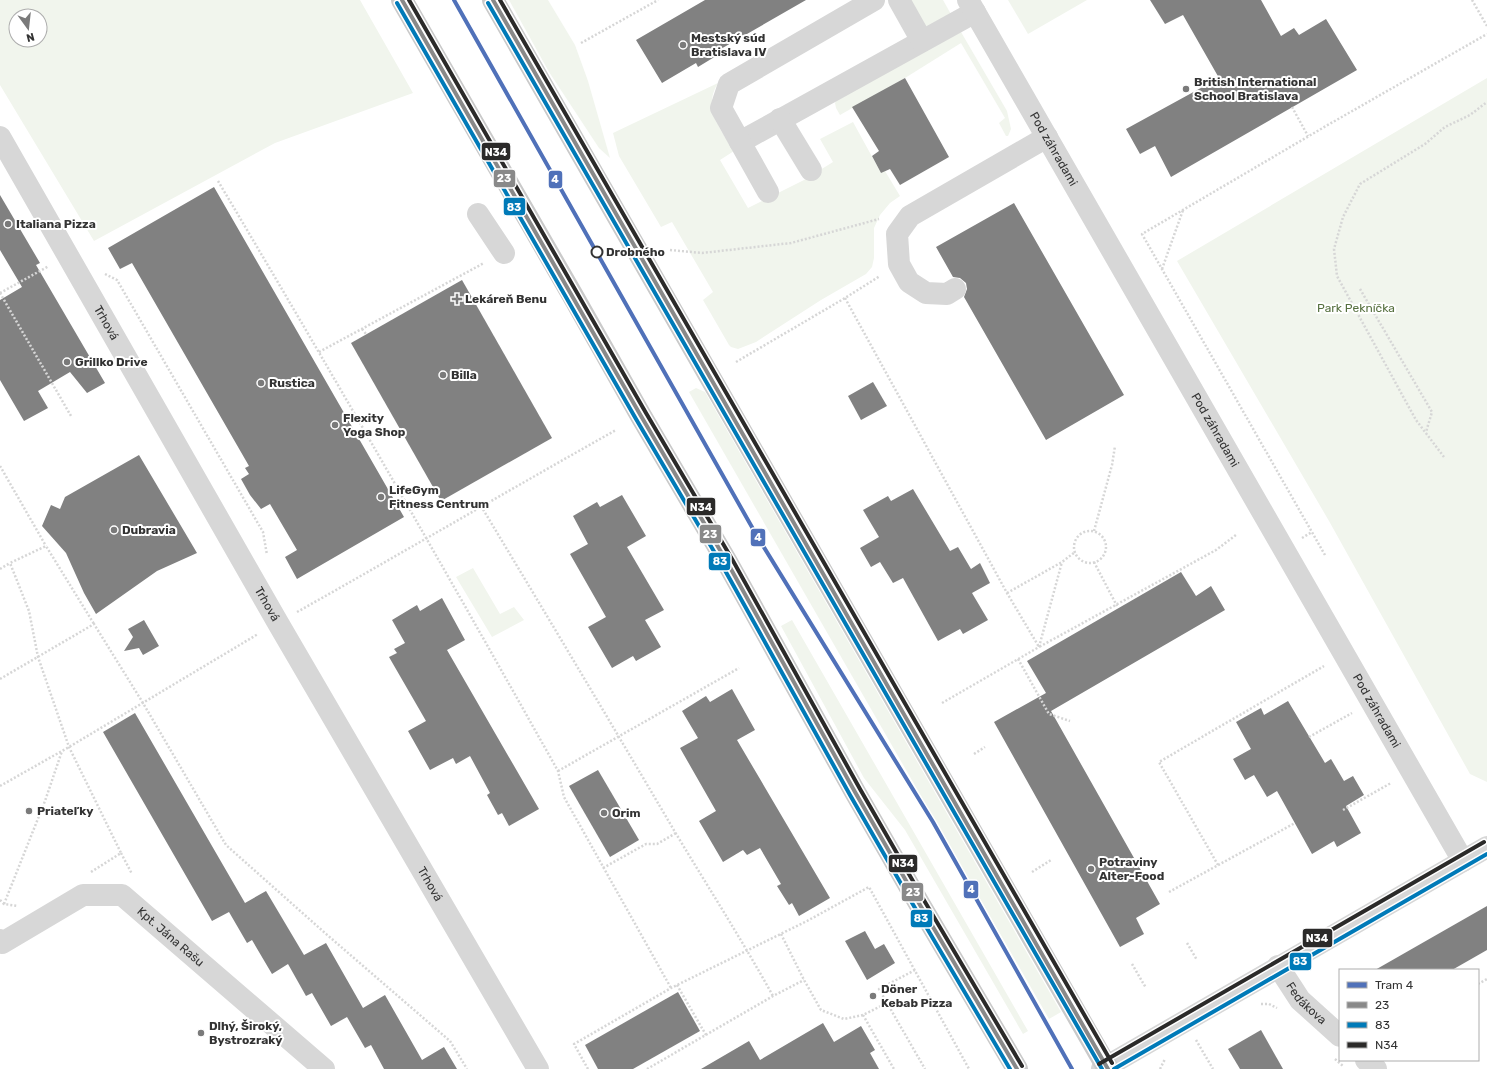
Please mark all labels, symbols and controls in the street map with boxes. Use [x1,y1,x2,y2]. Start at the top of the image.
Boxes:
north arrow [8,8,48,48]
text: N [25,30,36,45]
place label: Mestský súd Bratislava IV [691,31,767,59]
marker: Mestský súd Bratislava IV [678,40,688,50]
place label: British International School Bratislava [1194,75,1316,103]
marker: British International School Bratislava [1181,84,1191,94]
street label: Pod záhradami [1027,110,1081,189]
line badge: N34 [481,142,511,161]
text: N34 [485,146,508,159]
line badge: 23 [493,169,516,188]
line badge: 4 [548,170,563,189]
text: 23 [497,172,511,185]
text: 4 [551,173,559,186]
line badge: 83 [503,197,526,216]
text: 83 [507,201,521,214]
place label: Italiana Pizza [16,217,96,231]
marker: Italiana Pizza [3,219,13,229]
marker: Drobného [590,245,604,259]
place label: Drobného [606,245,665,259]
place label: Lekáreň Benu [465,292,547,306]
marker: Lekáreň Benu [452,294,462,304]
park label: Park Pekníčka [1317,301,1395,315]
street label: Trhová [91,303,122,343]
place label: Grillko Drive [75,355,148,369]
marker: Grillko Drive [62,357,72,367]
place label: Billa [451,368,477,382]
marker: Billa [438,370,448,380]
place label: Rustica [269,376,315,390]
marker: Rustica [256,378,266,388]
street label: Pod záhradami [1188,390,1242,470]
place label: Flexity Yoga Shop [343,411,406,439]
marker: Flexity Yoga Shop [330,420,340,430]
place label: LifeGym Fitness Centrum [389,483,489,511]
marker: LifeGym Fitness Centrum [376,492,386,502]
line badge: N34 [686,497,716,516]
text: N34 [690,501,713,514]
place label: Dubravia [122,523,176,537]
line badge: 23 [699,524,722,544]
marker: Dubravia [109,525,119,535]
text: 23 [703,528,717,541]
line badge: 4 [750,528,766,547]
text: 4 [754,531,762,544]
line badge: 83 [708,552,731,571]
text: 83 [713,555,727,568]
street label: Trhová [252,584,283,624]
street label: Pod záhradami [1350,671,1404,750]
place label: Priateľky [37,804,93,818]
marker: Priateľky [24,806,34,816]
place label: Orim [612,806,640,820]
marker: Orim [599,808,609,818]
line badge: N34 [888,854,918,873]
place label: Potraviny Alter-Food [1099,855,1164,883]
text: N34 [892,857,915,870]
street label: Trhová [415,864,446,904]
marker: Potraviny Alter-Food [1086,864,1096,874]
line badge: 4 [963,880,979,899]
line badge: 23 [901,882,924,902]
text: 4 [967,883,975,896]
text: 23 [906,886,920,899]
street label: Kpt. Jána Rašu [134,904,207,970]
line badge: 83 [910,909,933,928]
text: 83 [914,912,928,925]
line badge: N34 [1302,928,1333,948]
text: N34 [1306,932,1329,945]
line badge: 83 [1289,952,1312,971]
text: 83 [1293,955,1307,968]
legend [1339,969,1479,1061]
text: Tram 4 [1375,978,1414,992]
street label: Fedákova [1283,979,1329,1027]
place label: Döner Kebab Pizza [881,982,952,1010]
marker: Döner Kebab Pizza [868,991,878,1001]
text: 23 [1375,998,1389,1012]
text: 83 [1375,1018,1390,1032]
place label: Dlhý, Široký, Bystrozraký [209,1019,283,1047]
marker: Dlhý, Široký, Bystrozraký [196,1028,206,1038]
text: N34 [1375,1038,1399,1052]

